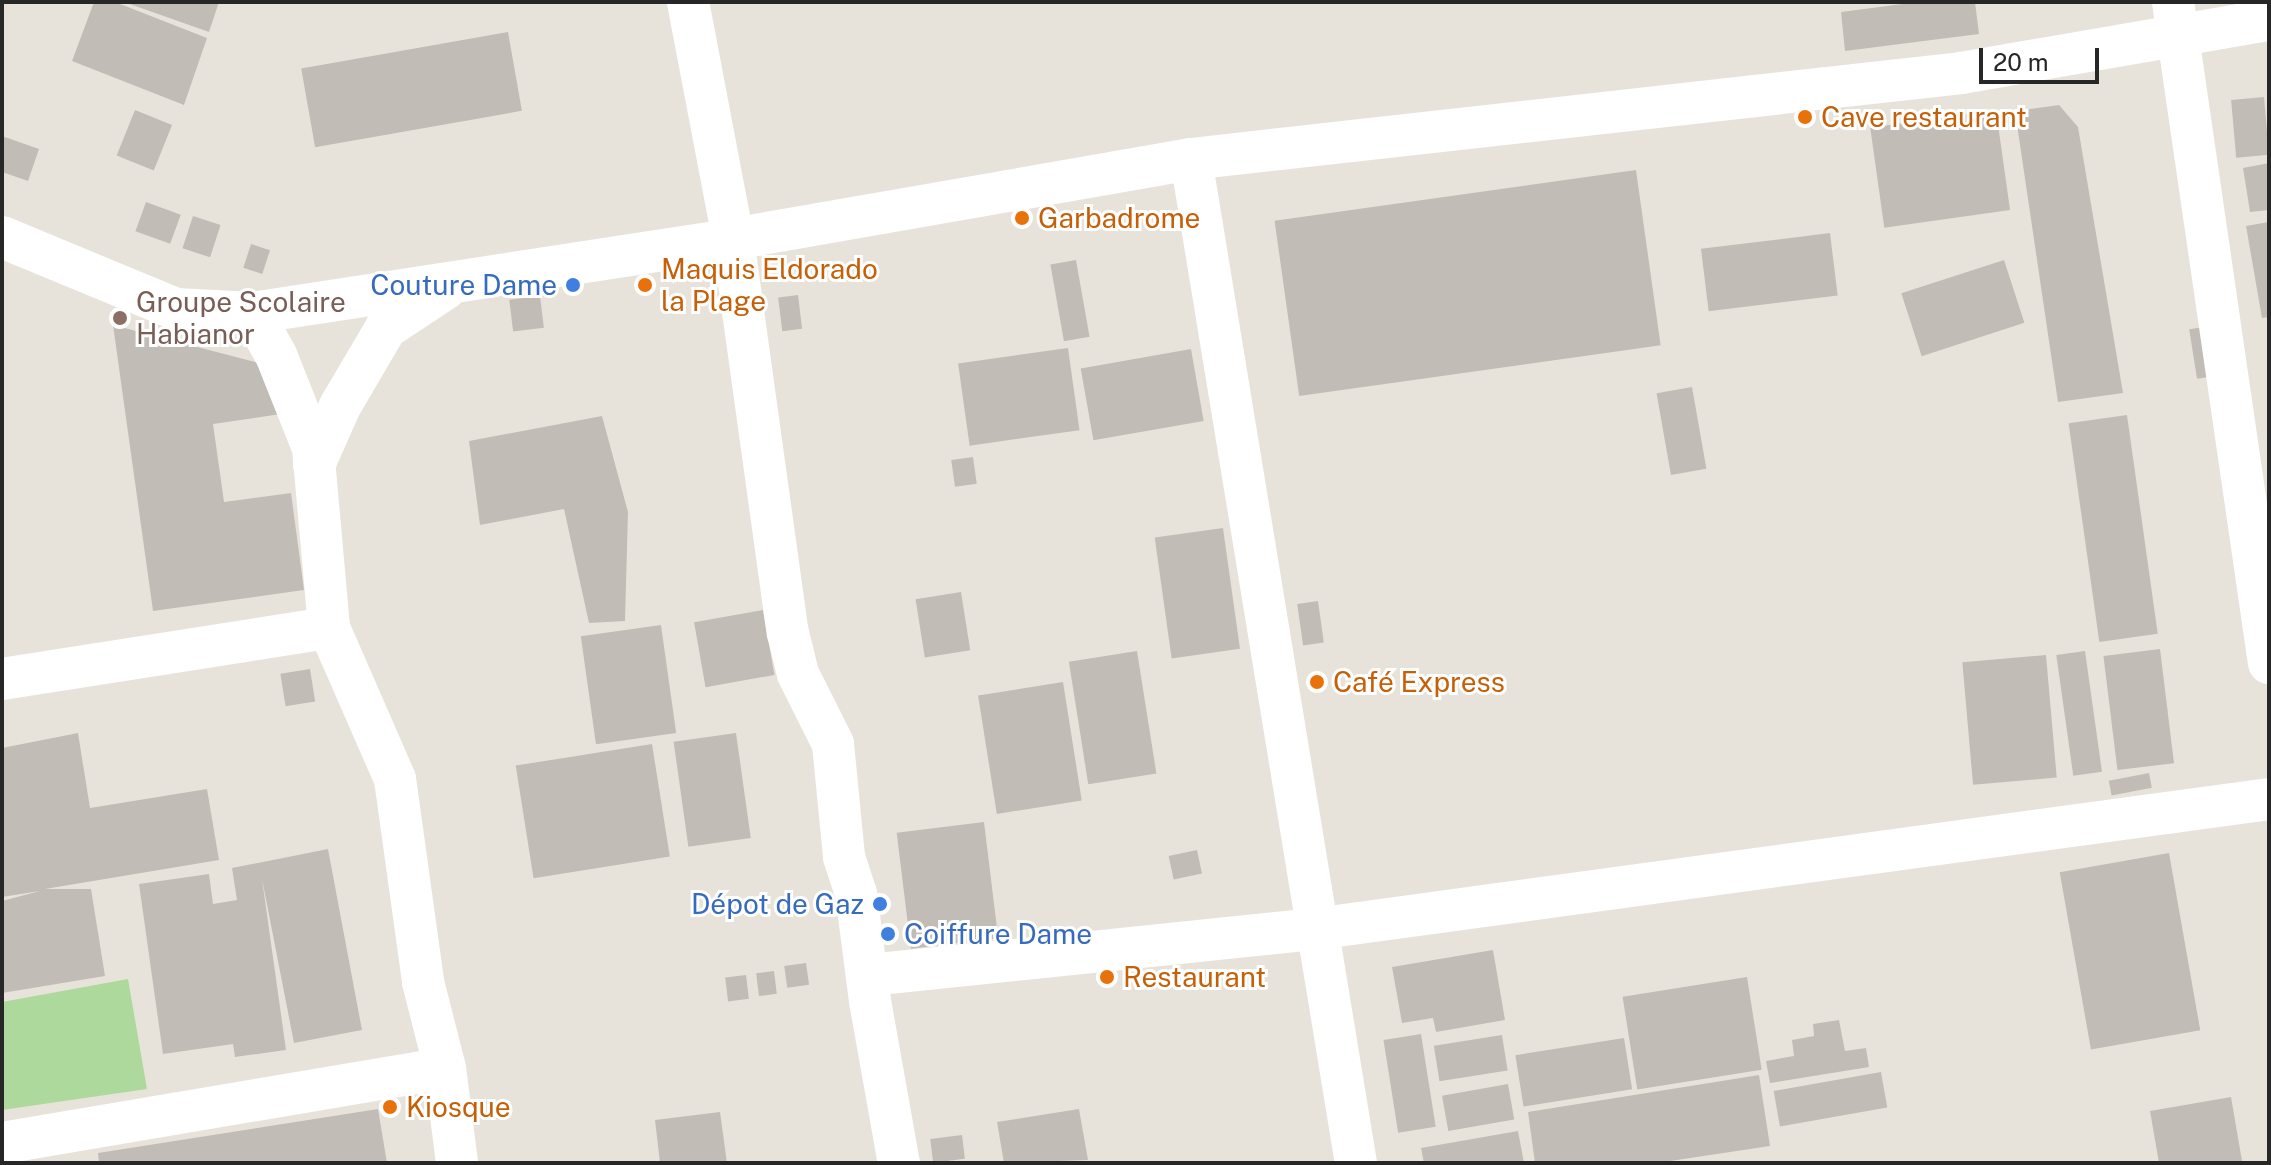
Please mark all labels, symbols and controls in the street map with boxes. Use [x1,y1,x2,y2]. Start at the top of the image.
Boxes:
scale bar [1983,32,2103,82]
text: 20 m [1993,48,2049,76]
place label: Cave restaurant [1821,100,2027,134]
marker: Cave restaurant [1796,108,1814,126]
place label: Garbadrome [1038,201,1200,235]
marker: Garbadrome [1013,209,1031,227]
place label: Maquis Eldorado la Plage [661,252,878,318]
place label: Couture Dame [370,268,557,302]
marker: Couture Dame [564,276,582,294]
marker: Maquis Eldorado la Plage [636,276,654,294]
place label: Groupe Scolaire Habianor [136,285,346,351]
marker: Groupe Scolaire Habianor [111,309,129,327]
place label: Café Express [1333,665,1505,699]
marker: Café Express [1308,673,1326,691]
place label: Dépot de Gaz [690,887,864,921]
marker: Dépot de Gaz [871,895,889,913]
place label: Coiffure Dame [904,917,1092,951]
marker: Coiffure Dame [879,925,897,943]
place label: Restaurant [1123,960,1266,994]
marker: Restaurant [1098,968,1116,986]
place label: Kiosque [406,1090,511,1124]
marker: Kiosque [381,1098,399,1116]

